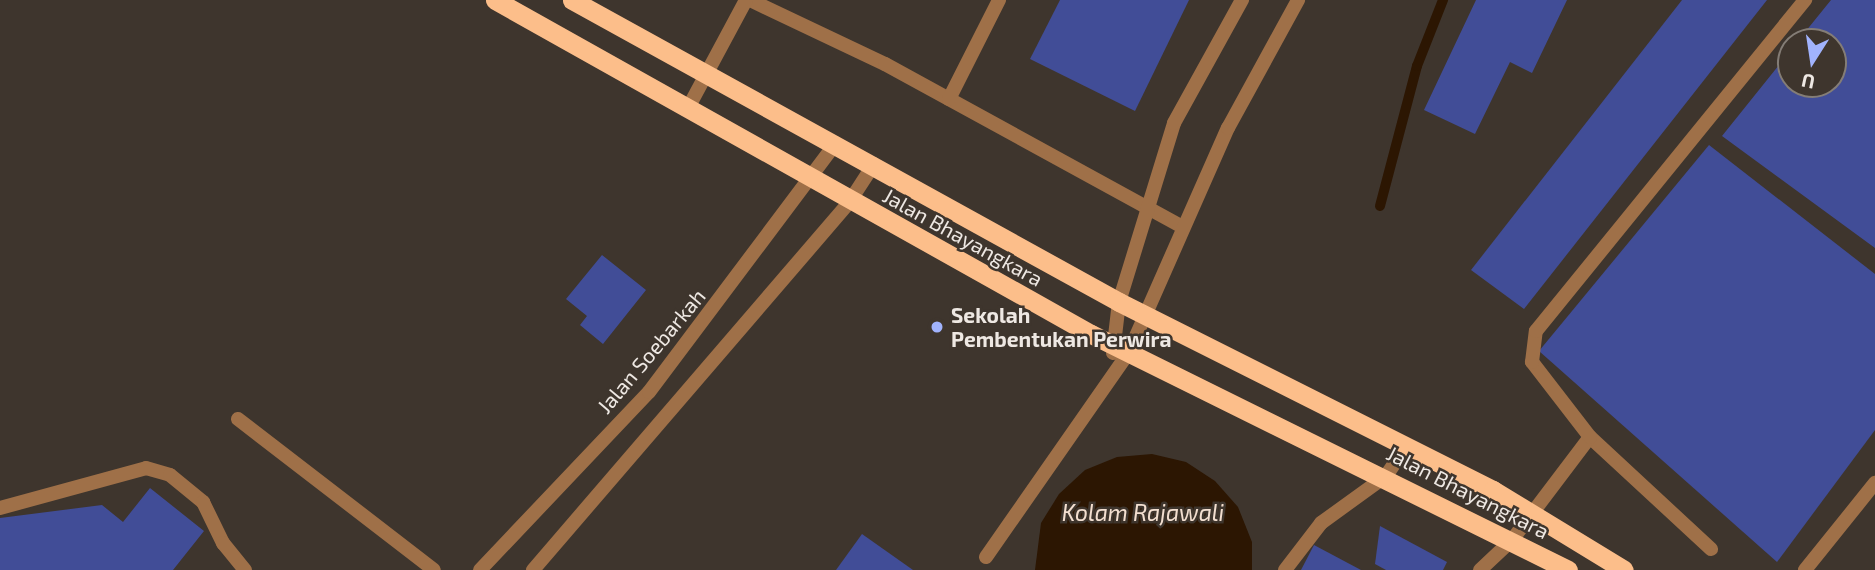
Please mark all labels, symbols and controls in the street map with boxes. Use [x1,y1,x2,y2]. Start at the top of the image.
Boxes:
north arrow [1777,28,1847,98]
text: U [1799,69,1817,95]
street label: Jalan Bhayangkara [879,183,1047,291]
street label: Jalan Soebarkah [592,284,710,418]
place label: Sekolah Pembentukan Perwira [951,302,1171,352]
marker: Sekolah Pembentukan Perwira [929,319,945,335]
street label: Jalan Bhayangkara [1383,440,1553,544]
water label: Kolam Rajawali [1062,498,1224,526]

